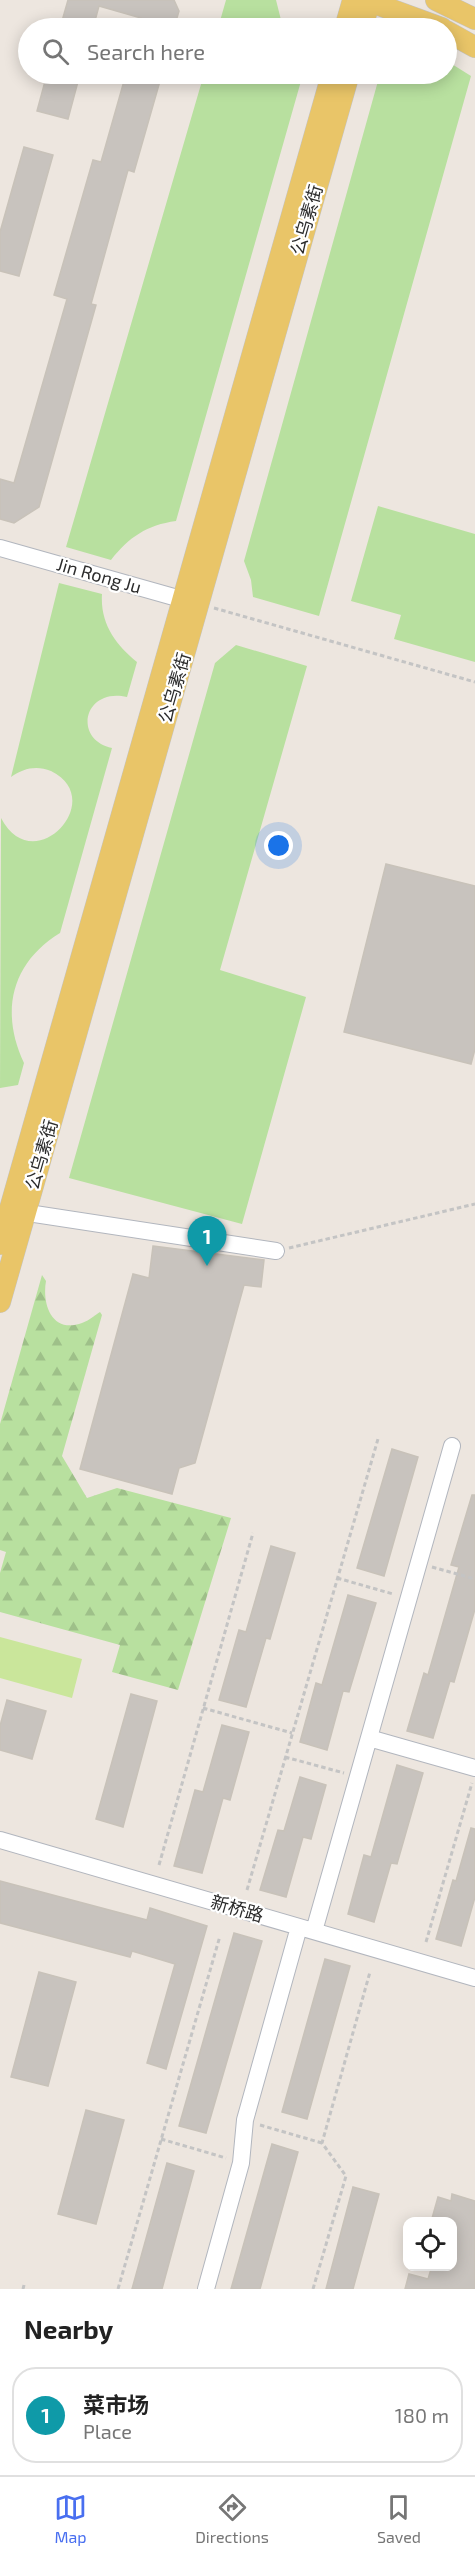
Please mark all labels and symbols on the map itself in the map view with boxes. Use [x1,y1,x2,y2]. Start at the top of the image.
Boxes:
street label: 公乌素街 [286,182,327,257]
street label: Jin Rong Ju [54,552,144,598]
street label: 公乌素街 [154,650,195,725]
your location [264,831,293,860]
street label: 公乌素街 [21,1117,62,1192]
pin: 1 [188,1216,226,1266]
street label: 新桥路 [208,1890,266,1926]

